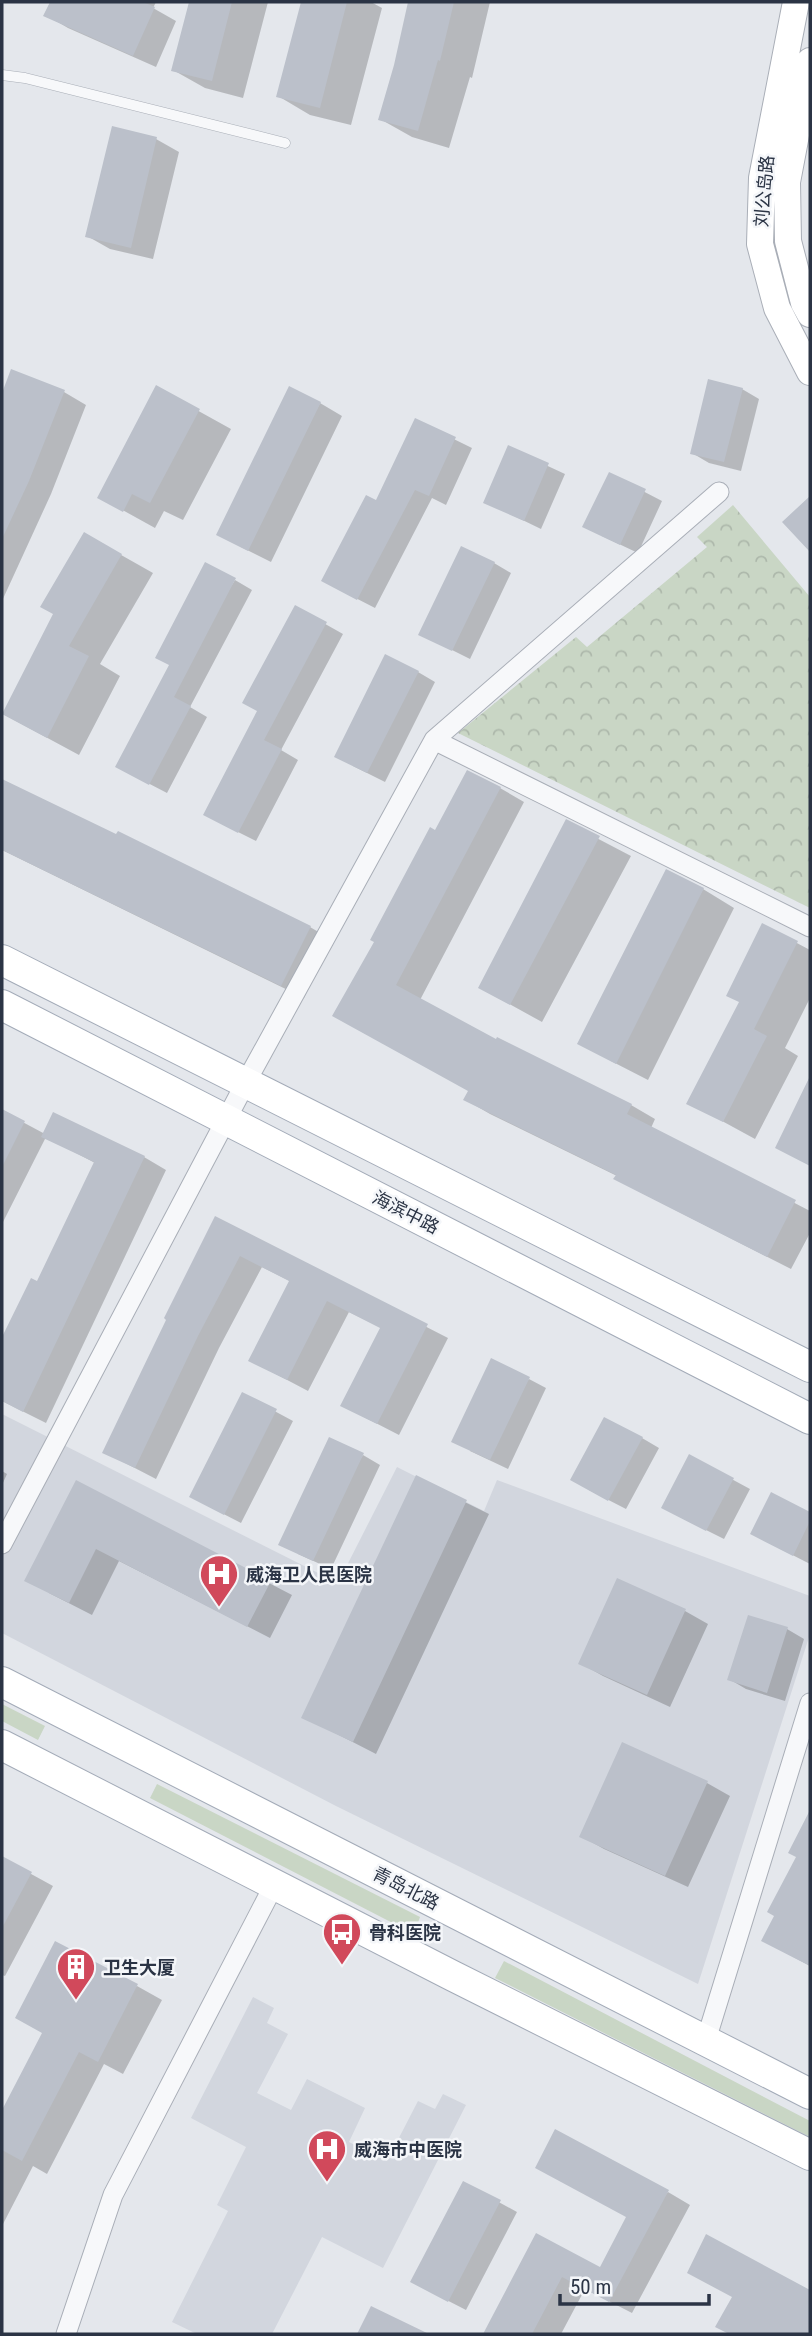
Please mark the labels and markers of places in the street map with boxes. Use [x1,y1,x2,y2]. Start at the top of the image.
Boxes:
hospital icon: 威海卫人民医院 [198,1553,240,1608]
place label: 威海卫人民医院 [246,1564,372,1585]
bus stop icon: 骨科医院 [321,1911,363,1966]
place label: 骨科医院 [369,1922,441,1943]
building icon: 卫生大厦 [55,1946,97,2001]
place label: 卫生大厦 [103,1957,175,1978]
hospital icon: 威海市中医院 [306,2128,348,2183]
place label: 威海市中医院 [354,2139,462,2160]

